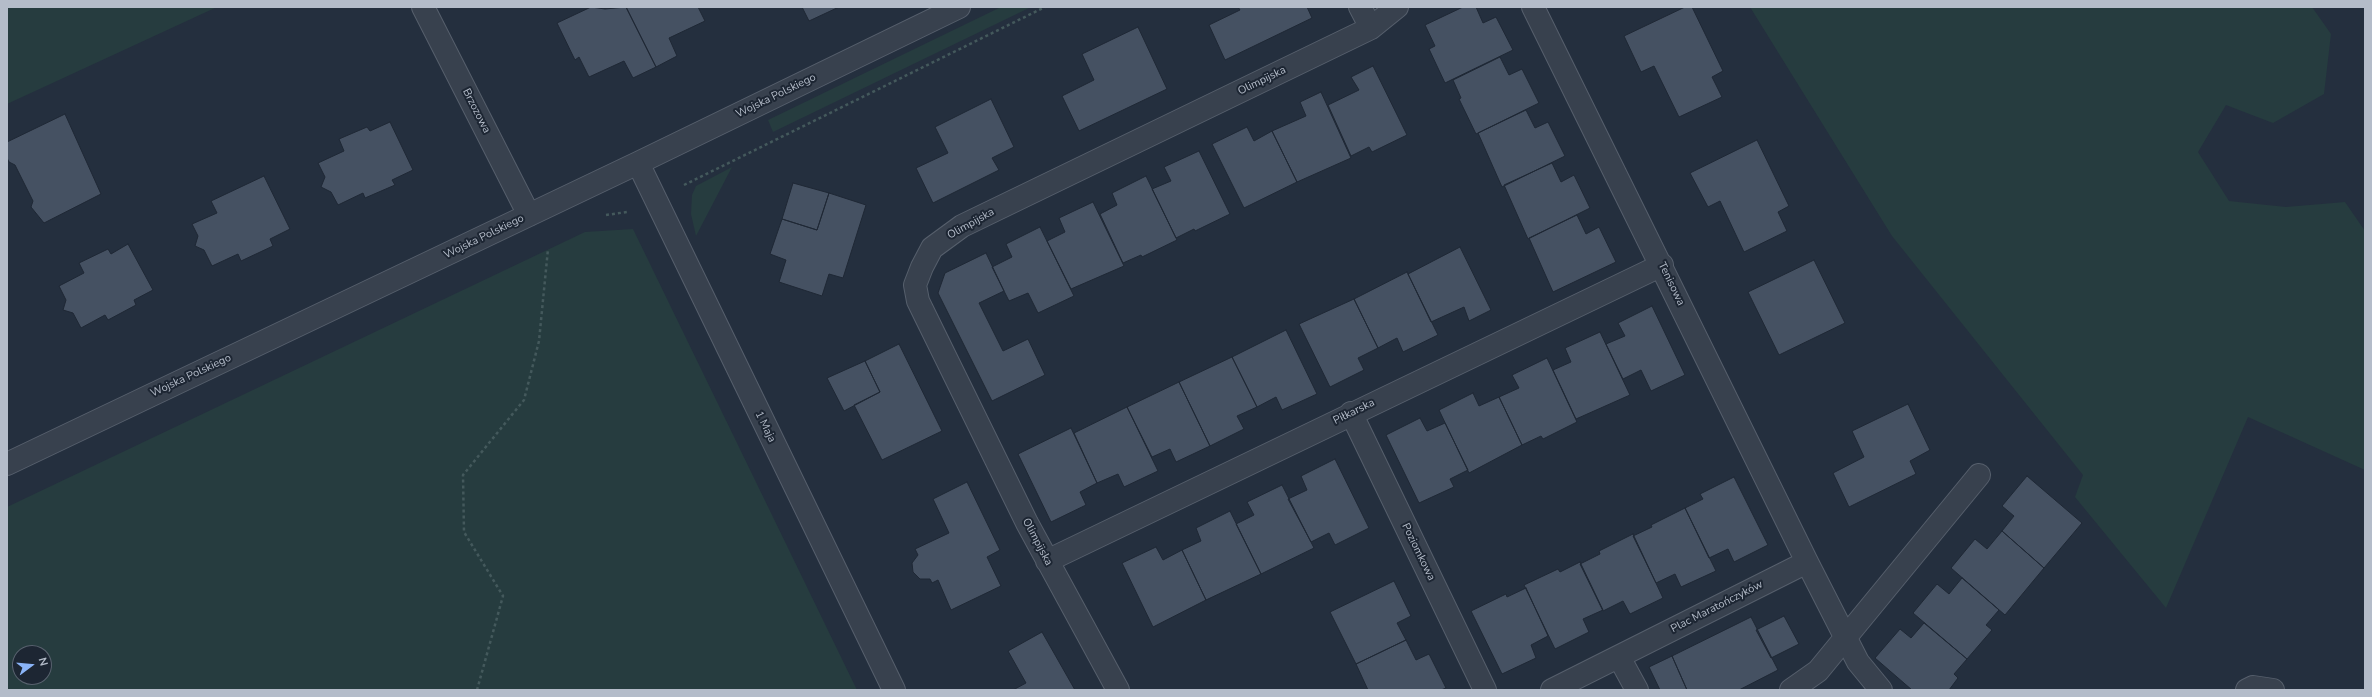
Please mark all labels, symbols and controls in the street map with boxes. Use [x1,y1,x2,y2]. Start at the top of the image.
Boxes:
street label: Olimpijska [1236,64,1288,98]
street label: Wojska Polskiego [734,71,818,121]
street label: Brzozowa [459,86,493,136]
street label: Olimpijska [945,206,997,242]
street label: Wojska Polskiego [442,212,526,262]
street label: Tenisowa [1655,260,1687,308]
street label: Wojska Polskiego [149,352,233,400]
street label: Piłkarska [1331,396,1377,428]
street label: 1 Maja [752,409,778,445]
street label: Olimpijska [1019,516,1055,568]
street label: Poziomkowa [1398,521,1438,583]
street label: Plac Maratończyków [1669,578,1765,636]
north arrow [12,645,52,685]
text: N [35,656,51,668]

